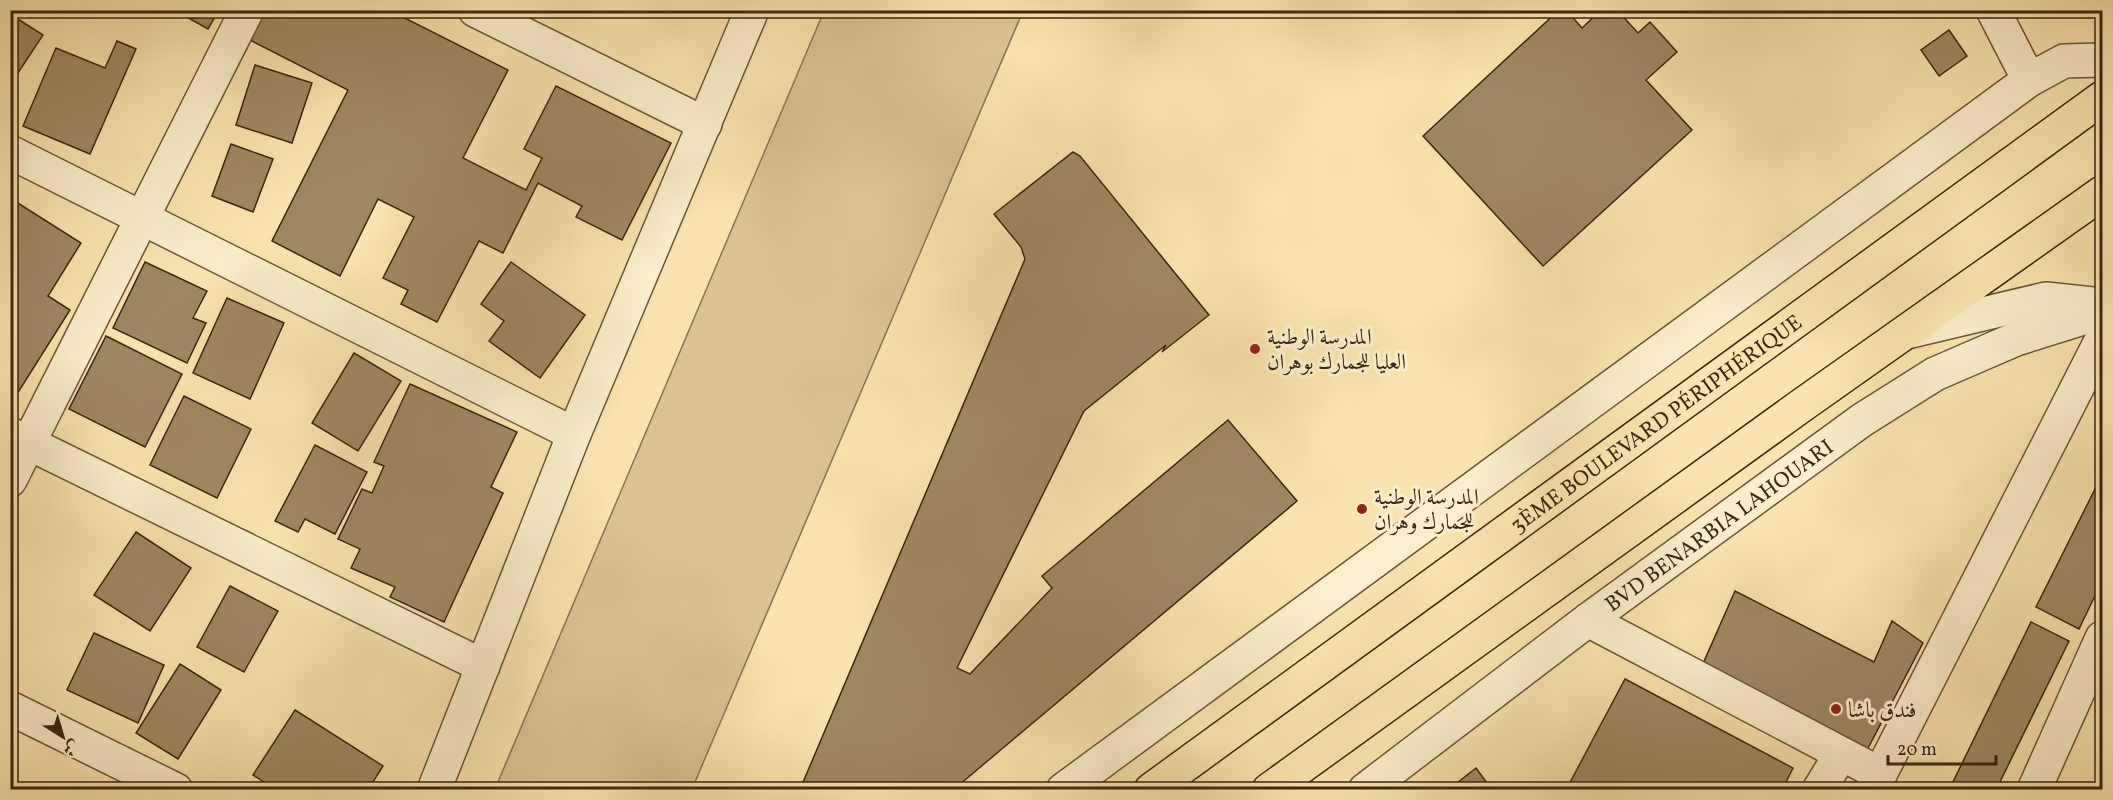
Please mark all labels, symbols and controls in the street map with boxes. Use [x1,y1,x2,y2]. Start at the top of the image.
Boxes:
street label: 3ÈME BOULEVARD PÉRIPHÉRIQUE [1505,308,1809,542]
place label: المدرسة الوطنية العليا للجمارك بوهران [1267,323,1406,379]
marker: المدرسة الوطنية العليا للجمارك بوهران [1248,342,1262,356]
street label: BVD BENARBIA LAHOUARI [1599,433,1841,621]
place label: المدرسة الوطنية للجمارك وهران [1374,483,1479,539]
marker: المدرسة الوطنية للجمارك وهران [1355,502,1369,516]
place label: فندق باشا [1848,696,1917,727]
marker: فندق باشا [1829,702,1843,716]
north arrow [33,707,93,767]
scale bar [1888,728,1996,766]
text: ش [58,734,84,761]
text: 20 m [1897,738,1937,763]

